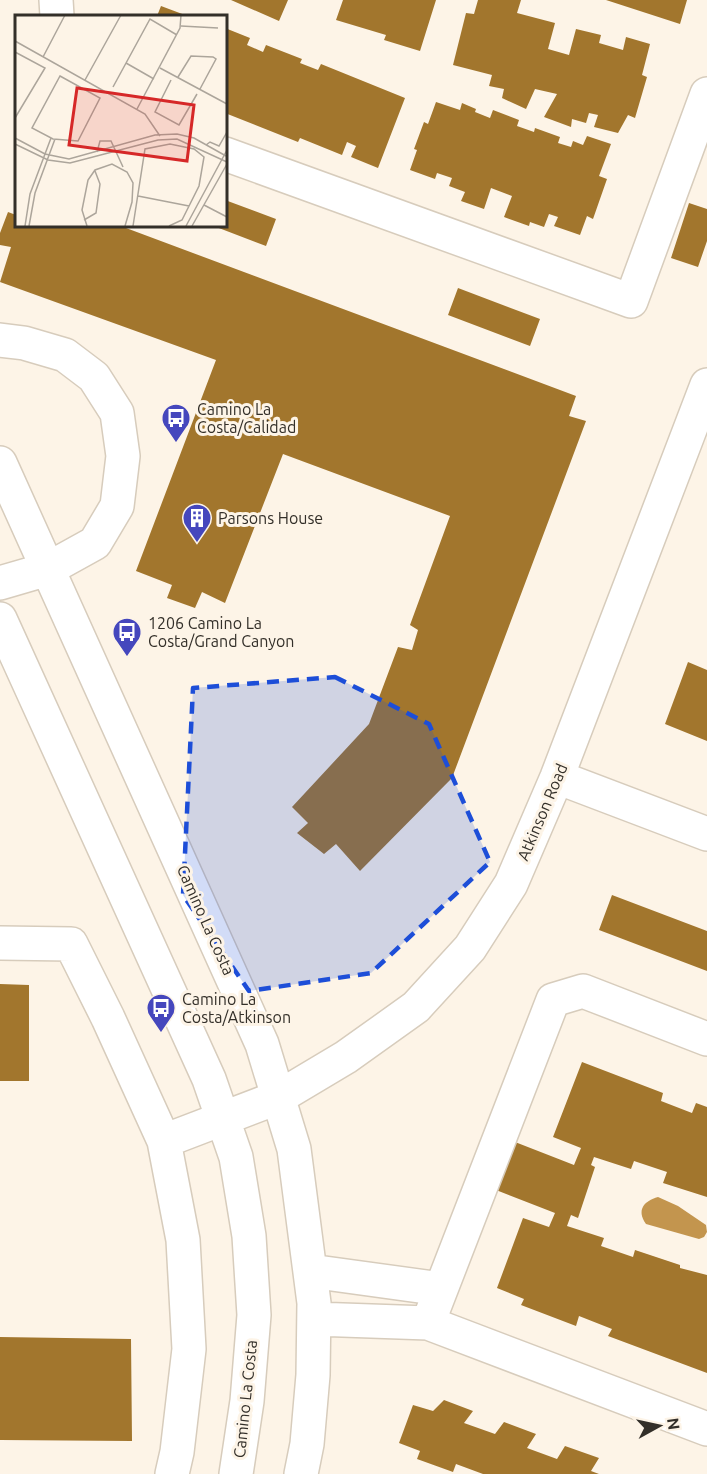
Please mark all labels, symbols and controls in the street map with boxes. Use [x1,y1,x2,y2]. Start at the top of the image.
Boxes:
inset map [15,15,226,226]
place label: Camino La Costa/Calidad [197,400,296,436]
bus stop icon: Camino La Costa/Calidad [160,402,192,444]
building icon: Parsons House [181,502,213,544]
place label: Parsons House [218,509,323,527]
place label: 1206 Camino La Costa/Grand Canyon [148,614,294,650]
bus stop icon: 1206 Camino La Costa/Grand Canyon [111,616,143,658]
street label: Atkinson Road [513,761,571,863]
street label: Camino La Costa [174,862,238,978]
place label: Camino La Costa/Atkinson [182,990,291,1026]
bus stop icon: Camino La Costa/Atkinson [145,992,177,1034]
street label: Camino La Costa [230,1339,260,1459]
north arrow [629,1396,689,1456]
text: N [664,1417,684,1431]

